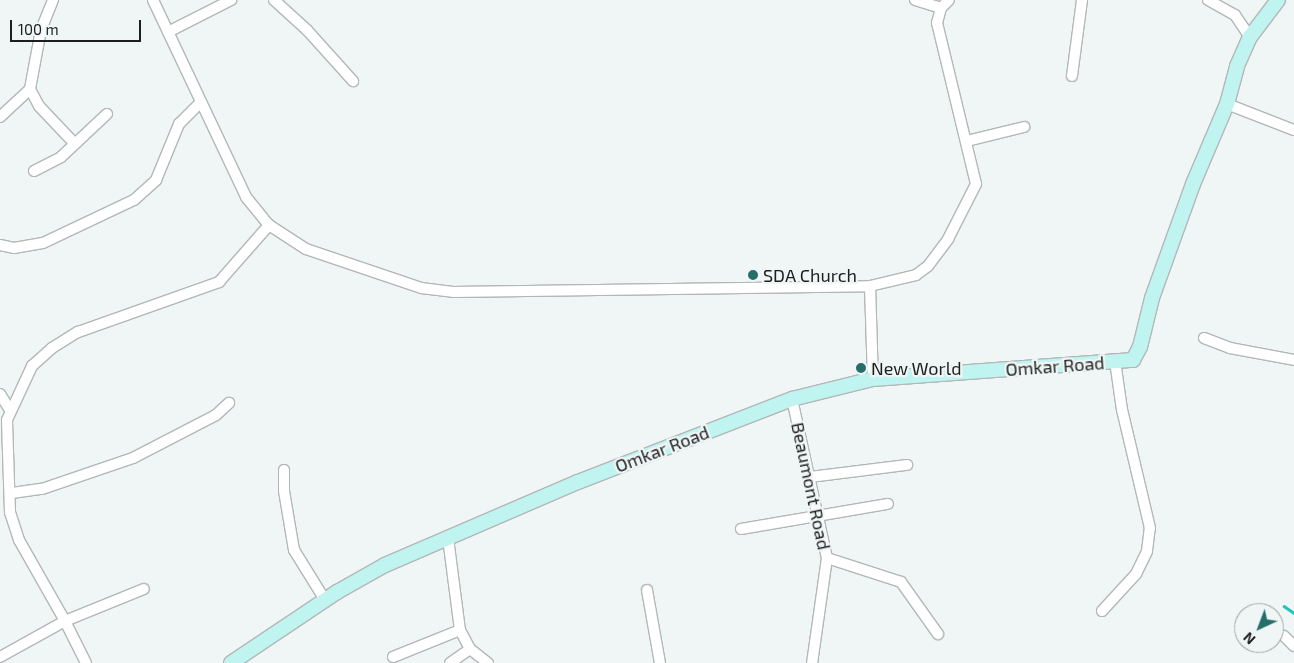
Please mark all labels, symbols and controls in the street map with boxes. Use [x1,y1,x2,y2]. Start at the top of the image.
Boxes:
scale bar [12,10,144,42]
text: 100 m [18,20,59,38]
place label: SDA Church [763,264,857,286]
marker: SDA Church [747,269,759,281]
street label: Omkar Road [1005,352,1105,380]
place label: New World [871,357,962,379]
marker: New World [855,362,867,374]
street label: Beaumont Road [787,420,835,552]
street label: Omkar Road [612,421,712,477]
north arrow [1234,603,1284,653]
text: N [1240,629,1259,648]

